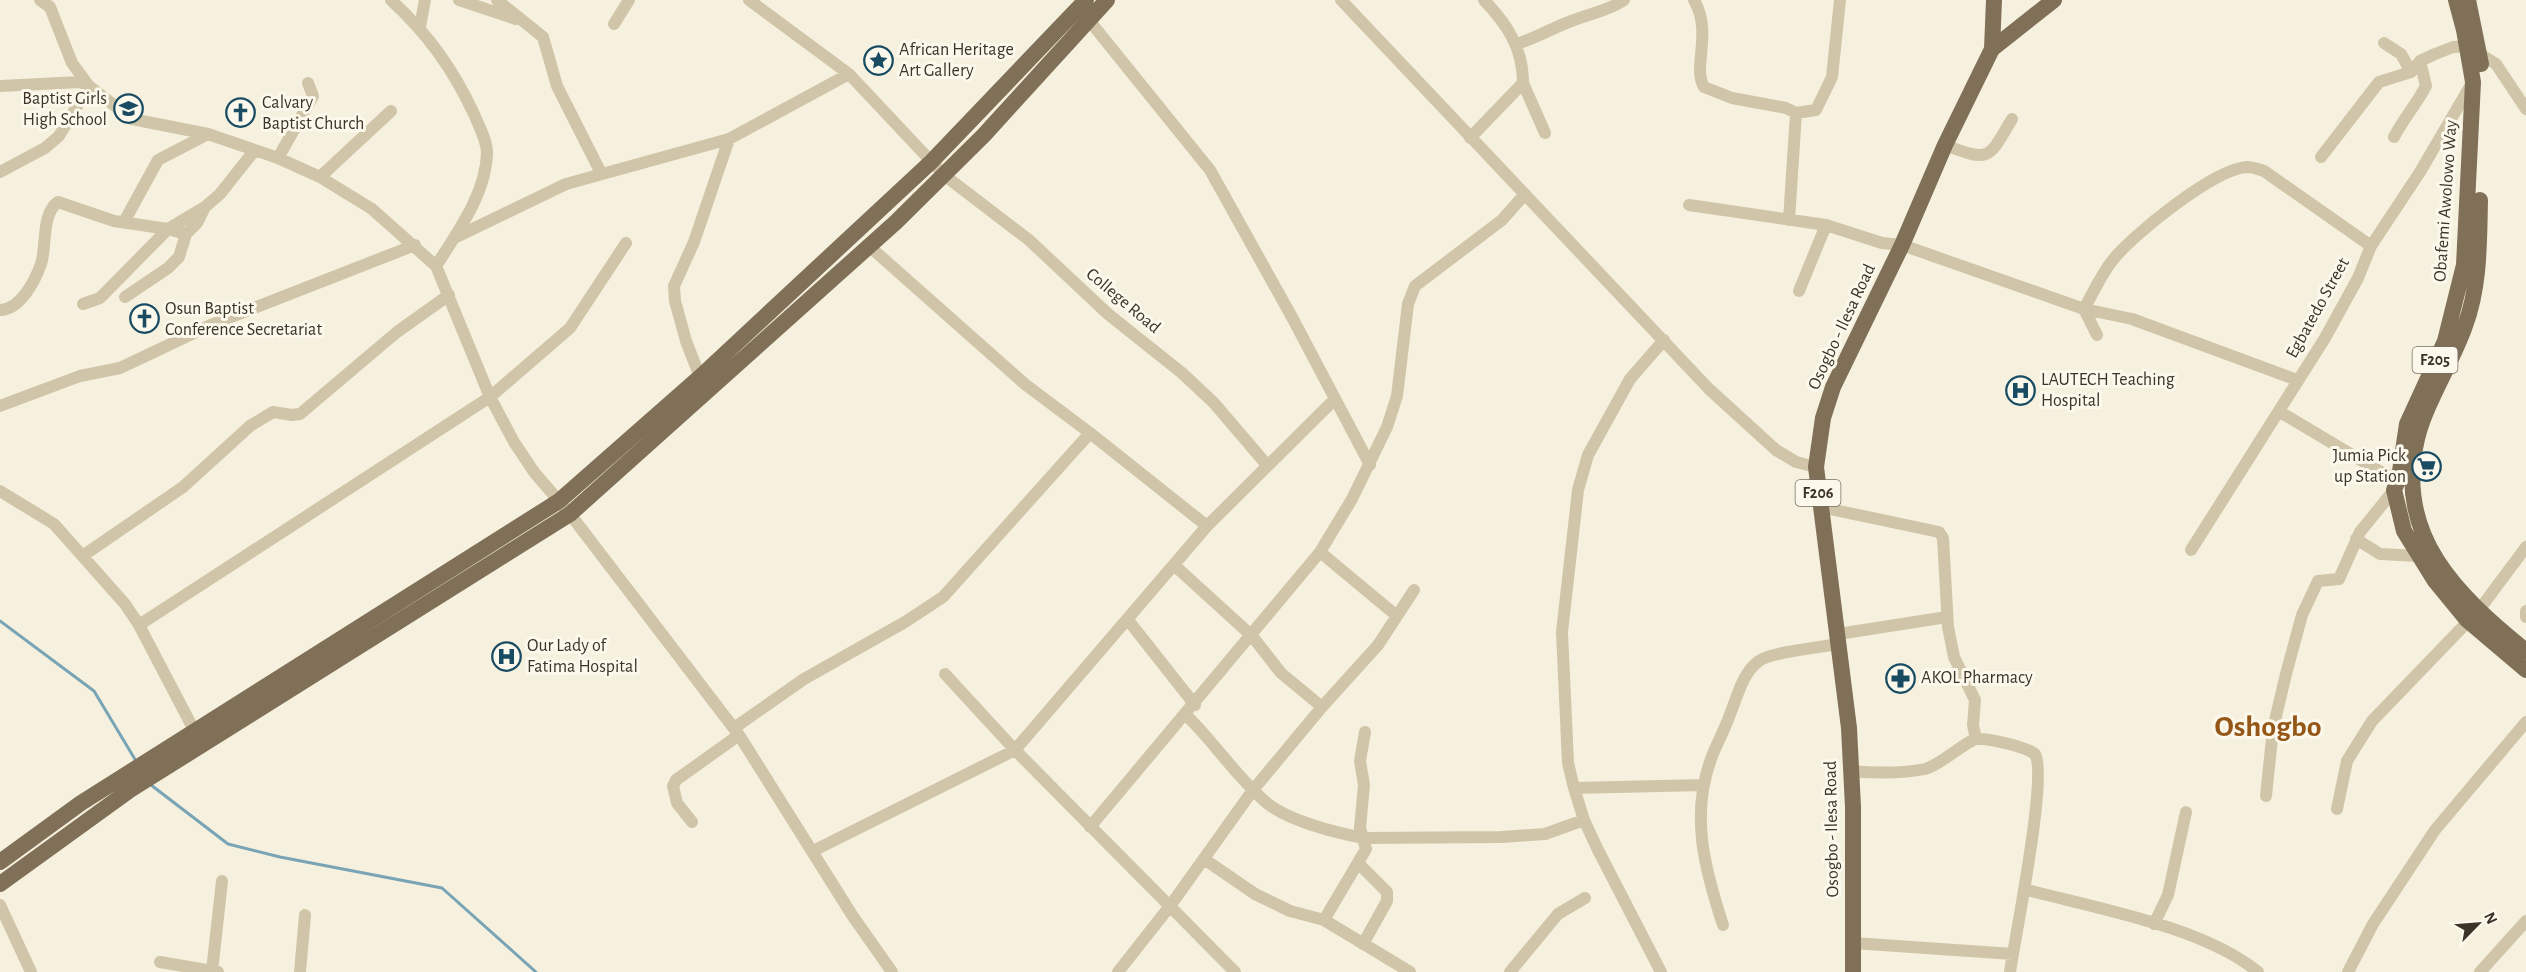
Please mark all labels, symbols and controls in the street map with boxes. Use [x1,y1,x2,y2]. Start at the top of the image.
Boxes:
place label: African Heritage Art Gallery [899,41,1014,80]
place icon: African Heritage Art Gallery [862,44,894,76]
place label: Baptist Girls High School [22,90,107,129]
school or university icon: Baptist Girls High School [112,93,144,125]
place label: Calvary Baptist Church [262,94,364,133]
church icon: Calvary Baptist Church [225,97,257,129]
street label: Obafemi Awolowo Way [2431,119,2461,283]
street label: Egbatedo Street [2283,255,2353,361]
street label: Osogbo - Ilesa Road [1805,261,1879,393]
street label: College Road [1082,265,1164,337]
place label: Osun Baptist Conference Secretariat [165,300,322,339]
church icon: Osun Baptist Conference Secretariat [128,303,160,335]
road number: F205 [2412,347,2458,373]
place label: LAUTECH Teaching Hospital [2041,371,2175,410]
hospital icon: LAUTECH Teaching Hospital [2004,374,2036,406]
place label: Jumia Pick up Station [2333,447,2407,486]
supermarket icon: Jumia Pick up Station [2411,450,2443,482]
road number: F206 [1796,480,1840,506]
place label: Our Lady of Fatima Hospital [527,637,638,676]
hospital icon: Our Lady of Fatima Hospital [490,640,522,672]
pharmacy icon: AKOL Pharmacy [1884,662,1916,694]
place label: AKOL Pharmacy [1921,669,2033,687]
district label: Oshogbo [2214,712,2322,742]
street label: Osogbo - Ilesa Road [1822,761,1842,897]
north arrow [2448,894,2508,954]
text: N [2481,910,2500,927]

